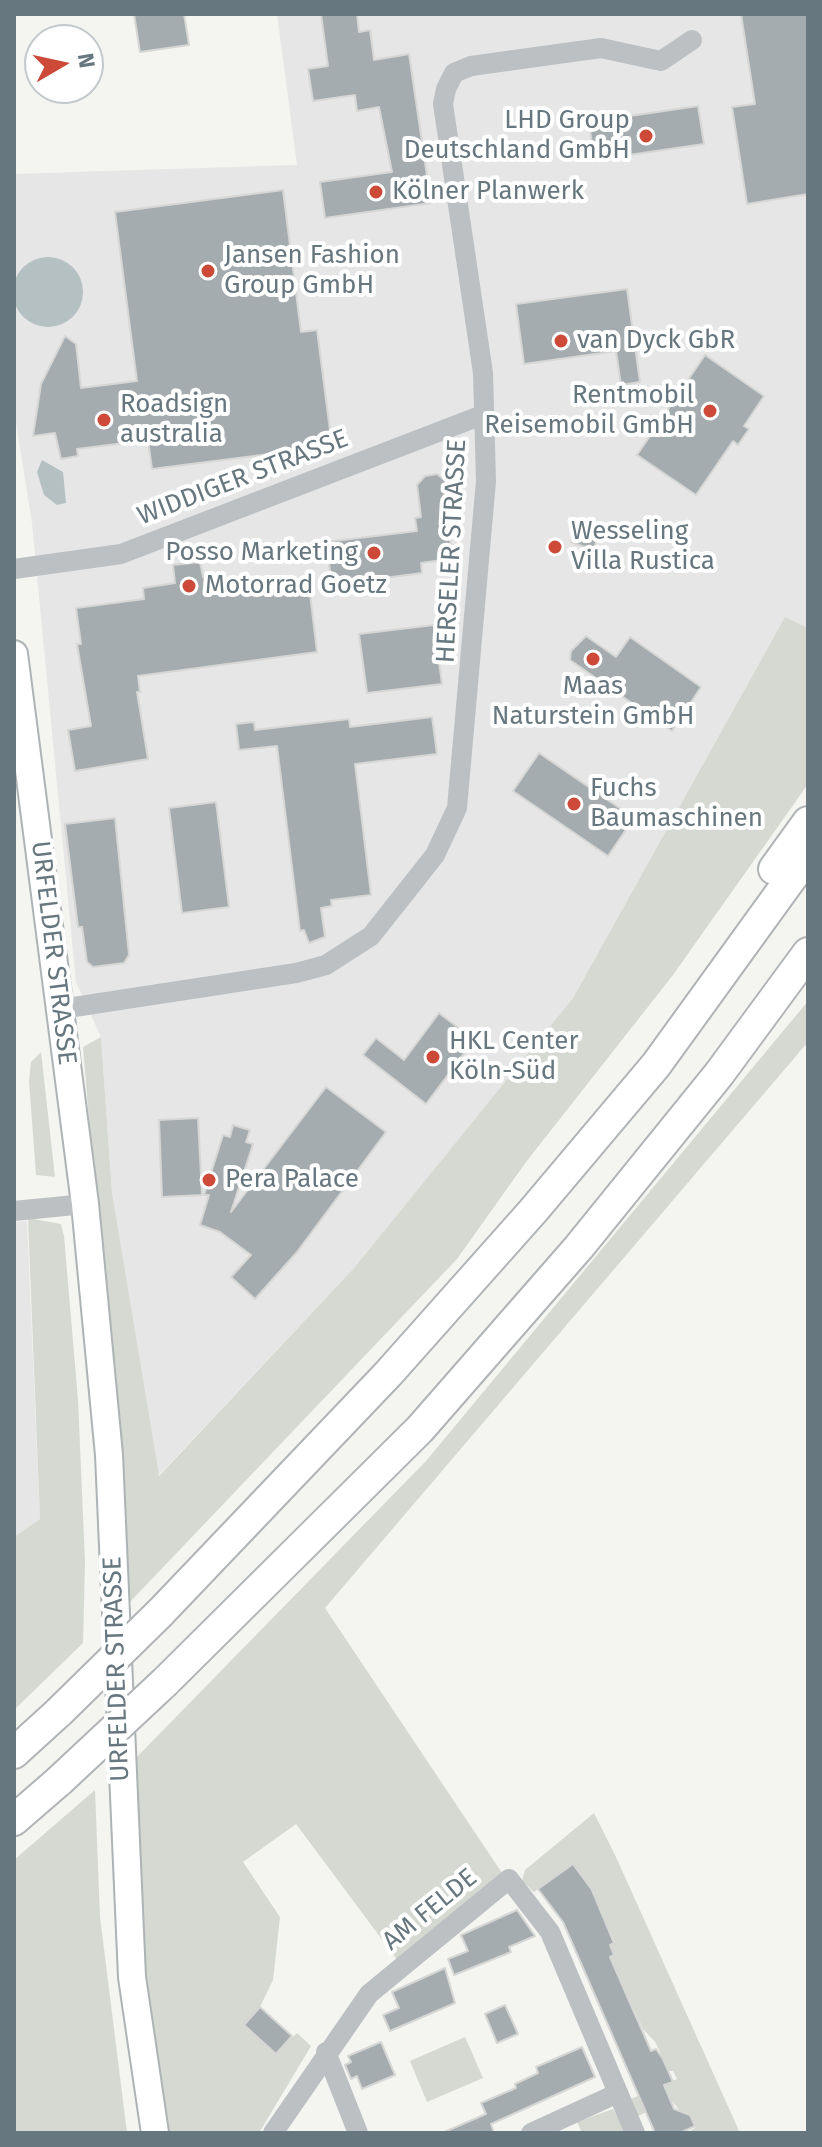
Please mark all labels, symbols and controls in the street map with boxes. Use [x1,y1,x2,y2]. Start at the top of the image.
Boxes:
north arrow [24,24,104,104]
text: N [72,51,101,70]
place label: LHD Group Deutschland GmbH [404,105,630,166]
marker: LHD Group Deutschland GmbH [637,127,655,145]
place label: Kölner Planwerk [392,176,584,208]
marker: Kölner Planwerk [367,183,385,201]
place label: Jansen Fashion Group GmbH [224,240,400,302]
marker: Jansen Fashion Group GmbH [199,262,217,280]
place label: van Dyck GbR [577,325,735,357]
marker: van Dyck GbR [552,332,570,350]
place label: Rentmobil Reisemobil GmbH [484,380,694,442]
place label: Roadsign australia [120,389,228,450]
marker: Rentmobil Reisemobil GmbH [701,402,719,420]
marker: Roadsign australia [95,411,113,429]
street label: WIDDIGER STRASSE [133,424,353,532]
street label: HERSELER STRASSE [431,438,473,664]
place label: Wesseling Villa Rustica [571,516,715,578]
place label: Posso Marketing [165,537,358,569]
marker: Wesseling Villa Rustica [546,538,564,556]
marker: Posso Marketing [365,544,383,562]
place label: Motorrad Goetz [205,570,387,602]
marker: Motorrad Goetz [180,577,198,595]
marker: Maas Naturstein GmbH [584,650,602,668]
place label: Maas Naturstein GmbH [492,671,694,732]
place label: Fuchs Baumaschinen [590,773,763,834]
marker: Fuchs Baumaschinen [565,795,583,813]
street label: URFELDER STRASSE [24,839,82,1067]
place label: HKL Center Köln-Süd [449,1026,578,1088]
marker: HKL Center Köln-Süd [424,1048,442,1066]
place label: Pera Palace [225,1164,359,1196]
marker: Pera Palace [200,1171,218,1189]
street label: URFELDER STRASSE [97,1556,137,1782]
street label: AM FELDE [377,1863,483,1957]

